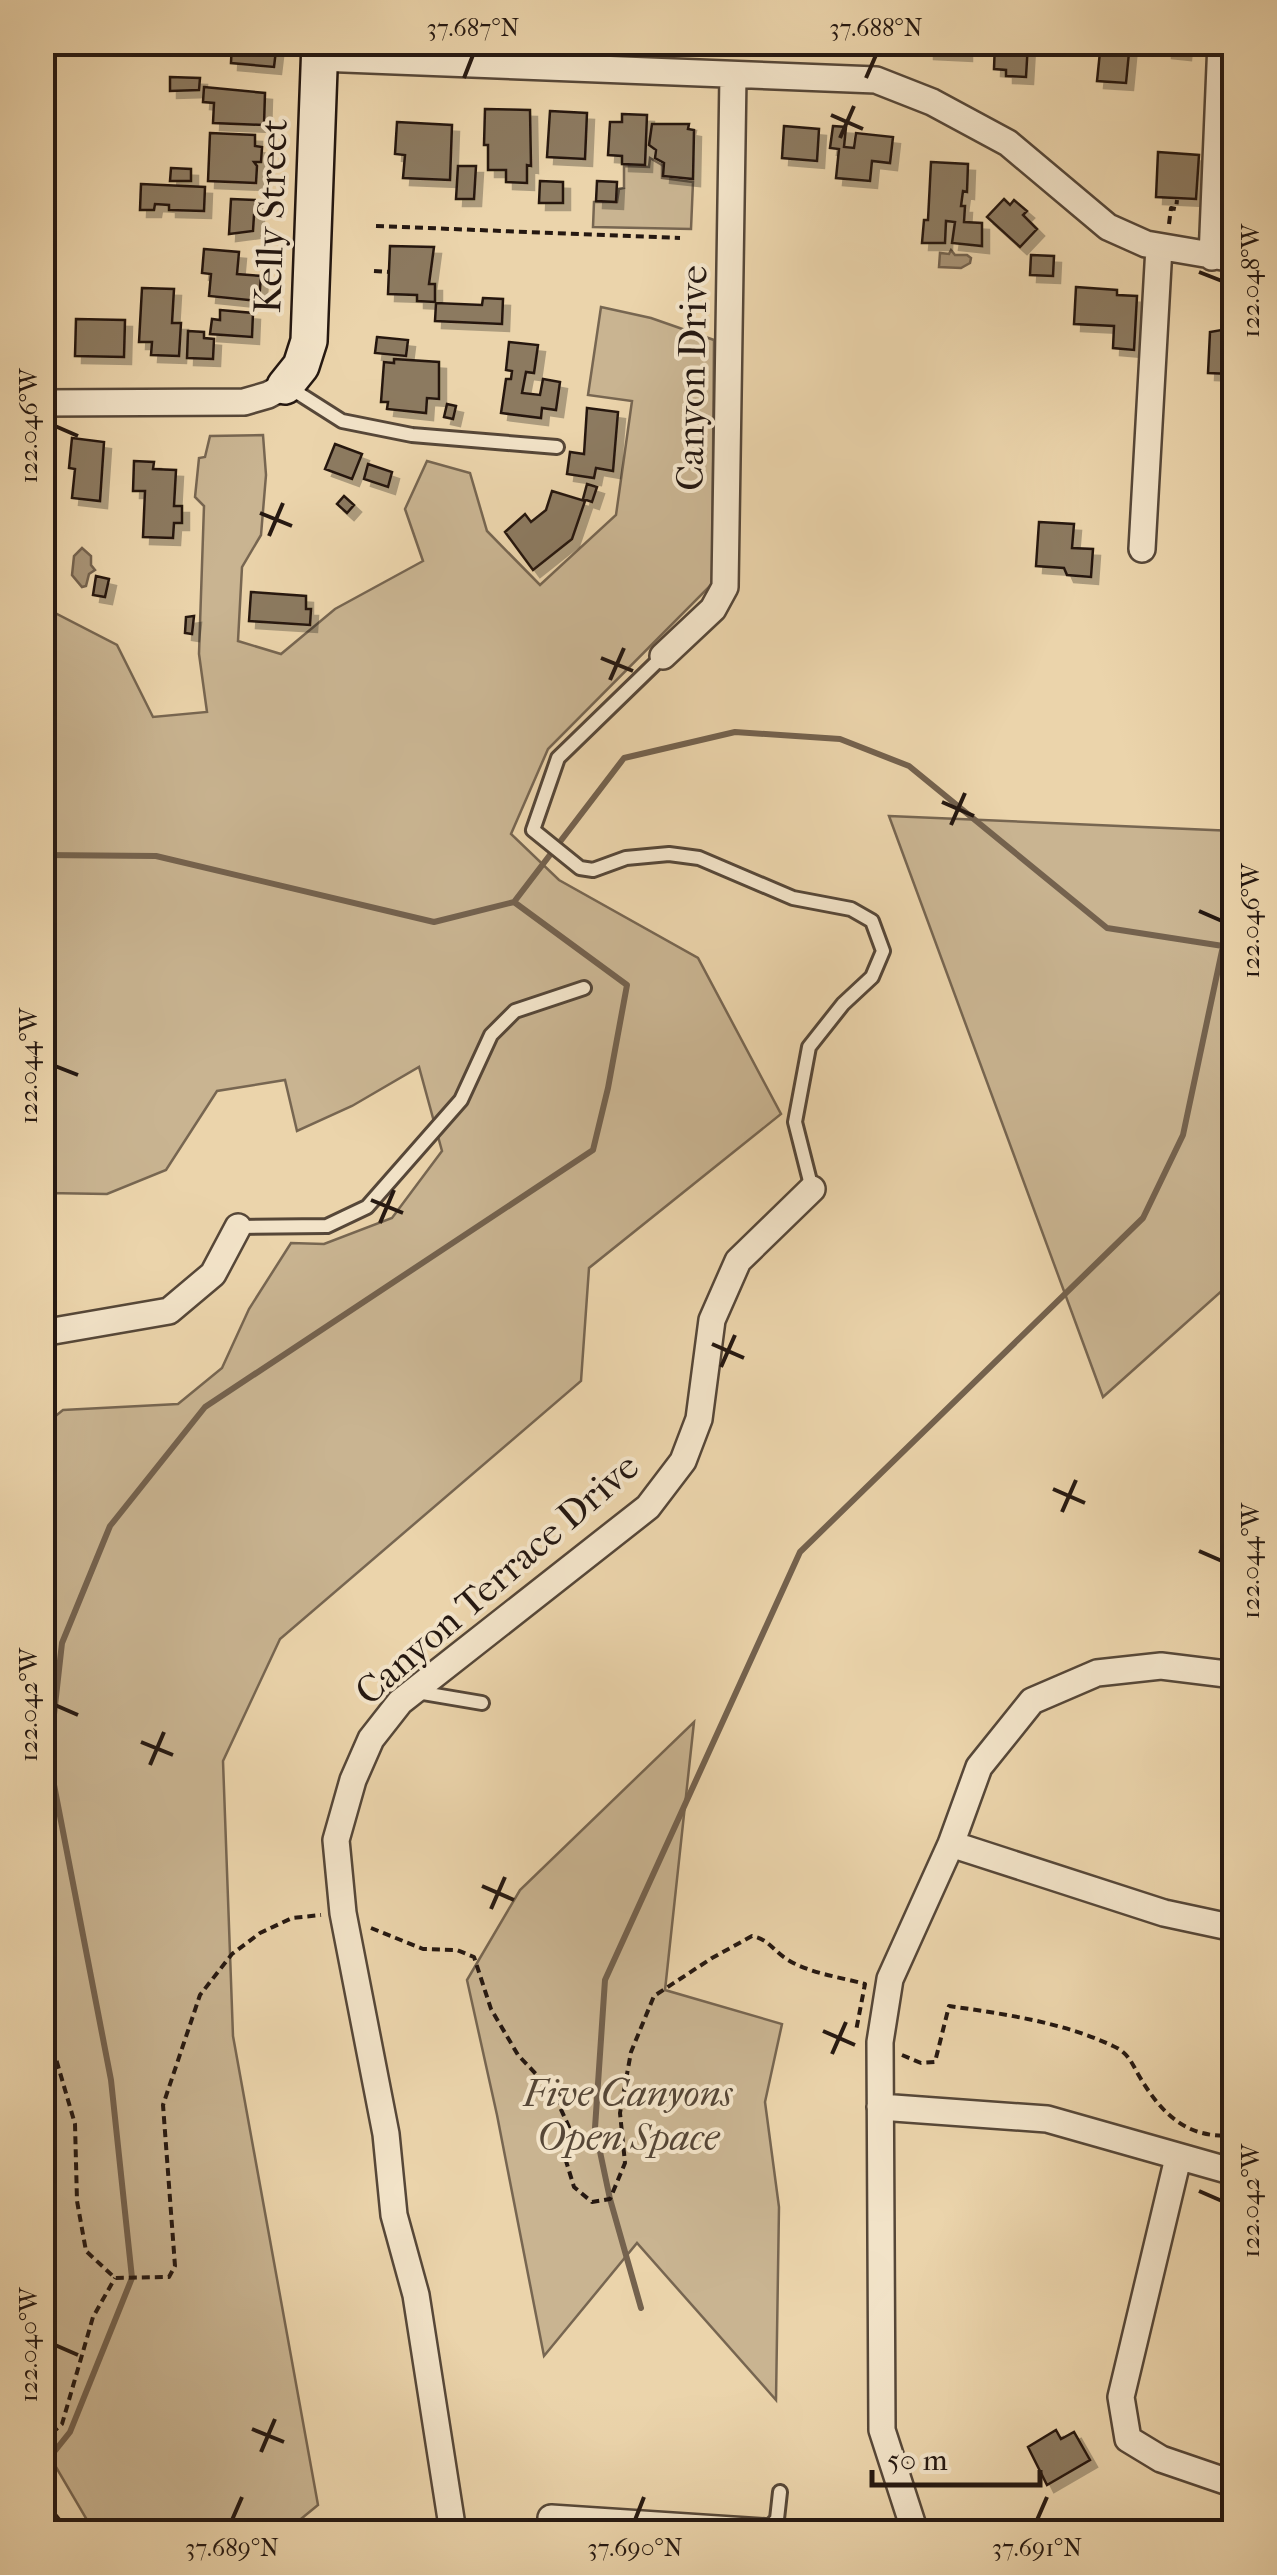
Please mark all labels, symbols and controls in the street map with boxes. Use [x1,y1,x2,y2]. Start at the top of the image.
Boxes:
text: 37.687°N [427,13,520,42]
text: 37.688°N [829,13,923,42]
street label: Kelly Street [245,118,297,314]
text: 122.048°W [1236,223,1265,338]
street label: Canyon Drive [668,265,716,491]
text: 122.046°W [14,367,43,483]
text: 122.046°W [1236,862,1265,978]
text: 122.044°W [14,1006,43,1124]
street label: Canyon Terrace Drive [346,1444,648,1714]
text: 122.044°W [1236,1501,1265,1619]
text: 122.042°W [14,1646,43,1762]
park label: Five Canyons Open Space [522,2071,734,2160]
text: 122.042°W [1236,2142,1265,2258]
text: 122.040°W [14,2286,43,2403]
scale bar [872,2425,1040,2487]
text: 50 m [887,2443,948,2478]
text: 37.689°N [185,2533,279,2562]
text: 37.690°N [587,2533,683,2562]
text: 37.691°N [992,2533,1082,2562]

